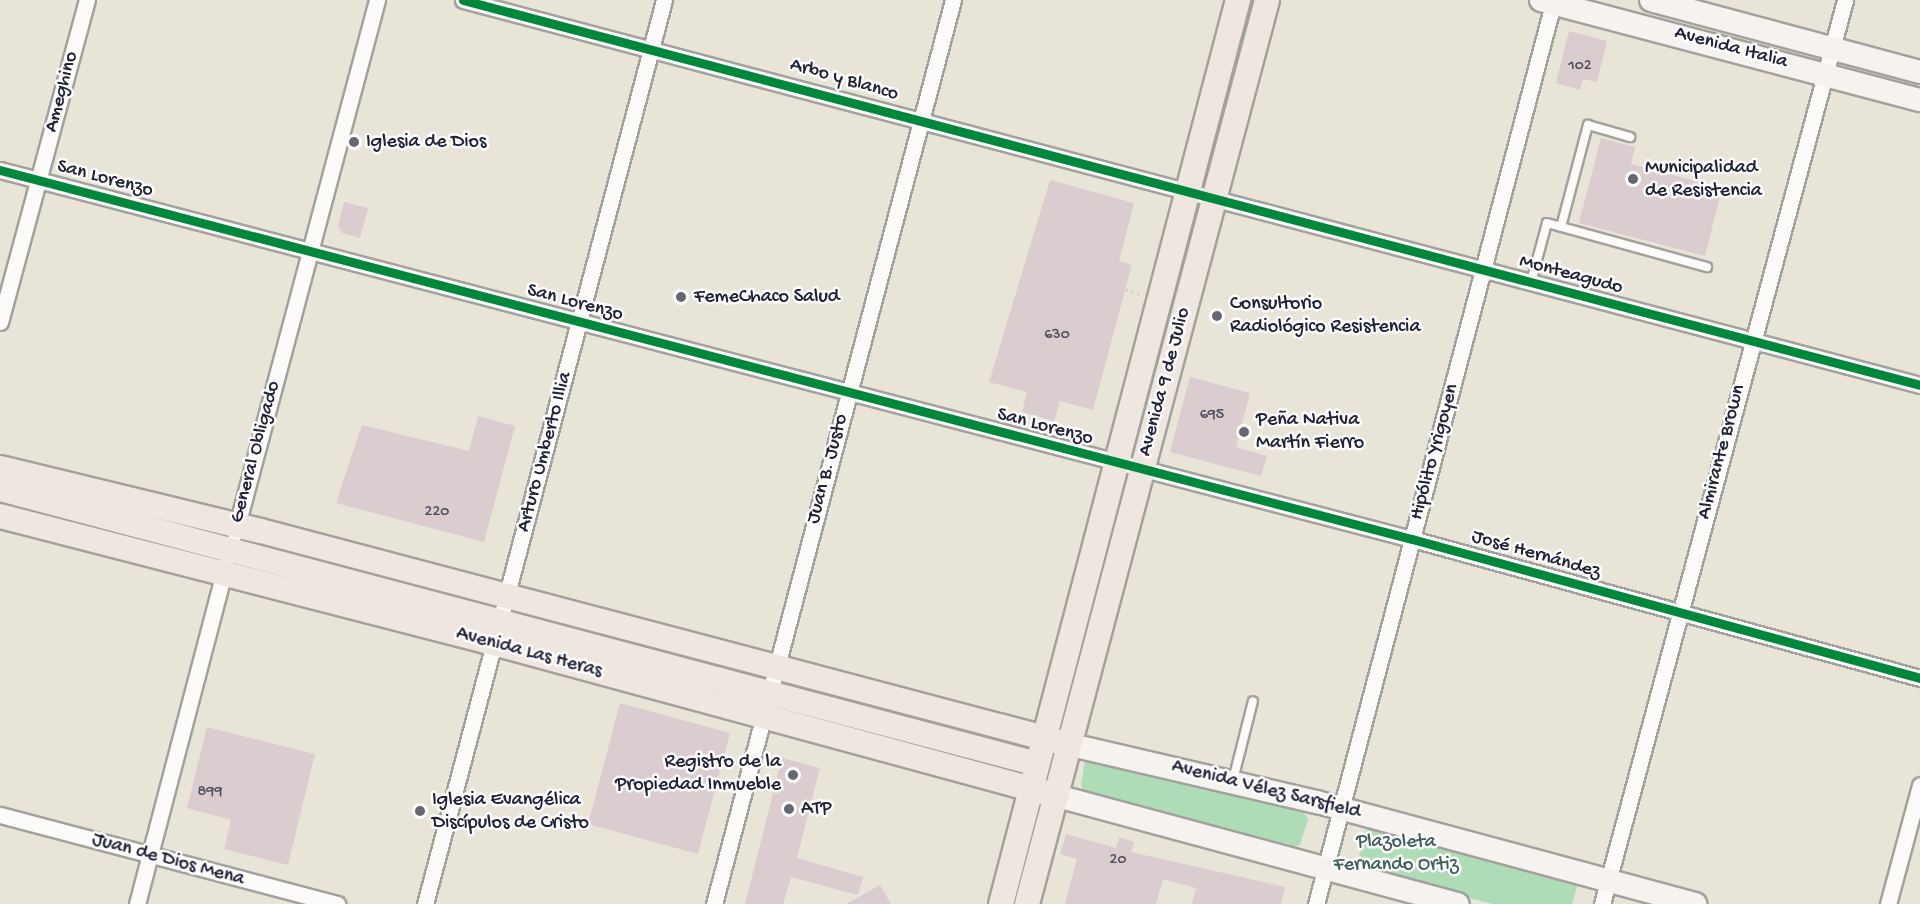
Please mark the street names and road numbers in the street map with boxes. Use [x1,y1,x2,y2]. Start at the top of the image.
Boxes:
street label: Avenida Italia [1672,21,1790,75]
street label: Ameghino [40,49,84,135]
street label: Arbo y Blanco [787,53,901,107]
street label: San Lorenzo [54,155,156,203]
street label: Monteagudo [1517,250,1625,300]
street label: San Lorenzo [524,279,626,327]
street label: Avenida 9 de Julio [1134,305,1196,459]
street label: Arturo Umberto Illia [512,369,578,535]
street label: General Obligado [226,378,286,526]
street label: Hipólito Yrigoyen [1405,381,1465,523]
street label: Almirante Brown [1693,382,1751,522]
street label: San Lorenzo [994,403,1096,451]
street label: Juan B. Justo [802,412,854,526]
street label: José Hernández [1469,525,1603,585]
street label: Avenida Las Heras [453,622,605,684]
street label: Avenida Vélez Sarsfield [1169,755,1363,825]
street label: Juan de Dios Mena [89,828,247,892]

